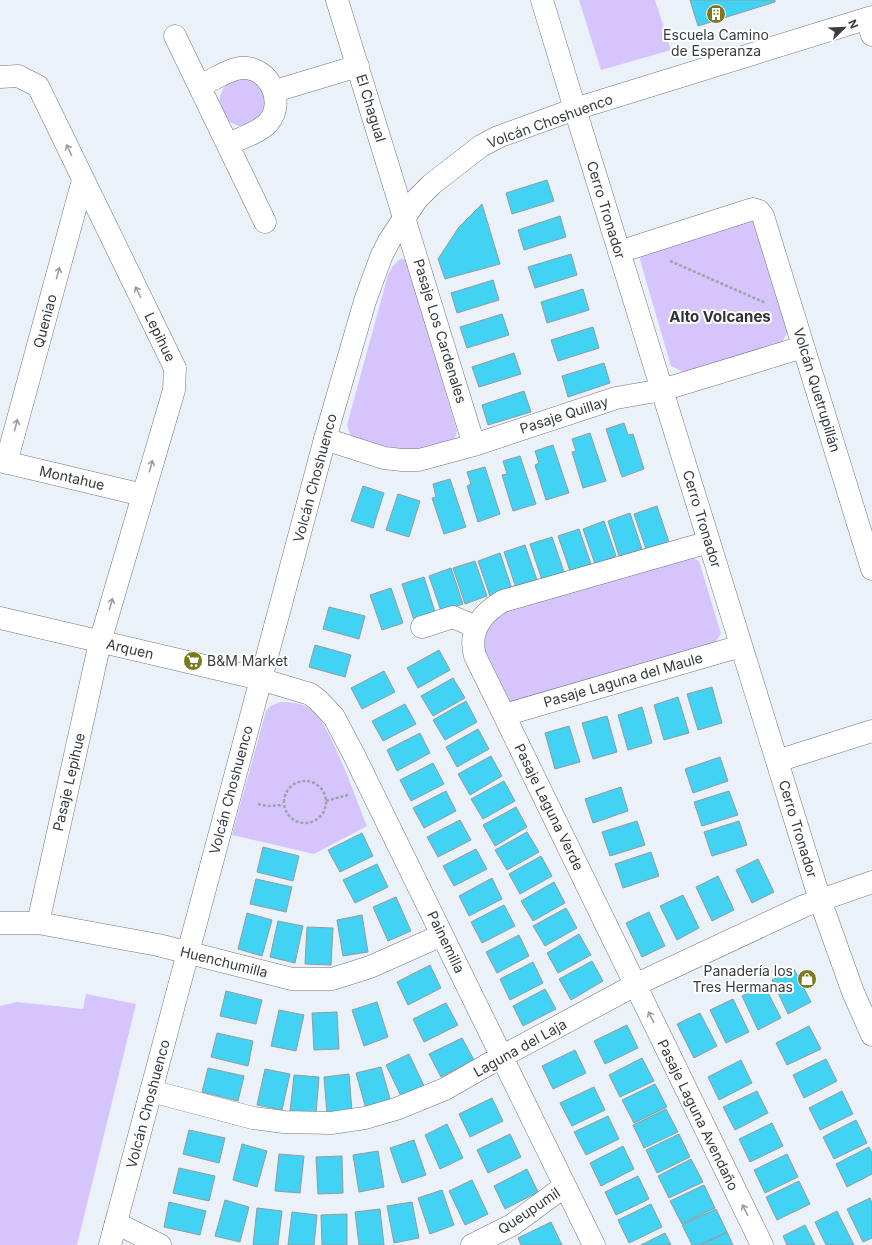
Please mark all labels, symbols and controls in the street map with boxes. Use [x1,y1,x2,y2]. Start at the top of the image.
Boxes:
building icon: Escuela Camino de Esperanza [705,3,727,25]
north arrow [824,8,864,48]
text: N [845,17,861,31]
place label: Escuela Camino de Esperanza [663,26,769,59]
street label: El Chagual [353,72,390,144]
street label: Volcán Choshuenco [485,90,615,151]
one-way arrow [65,144,72,156]
street label: Cerro Tronador [584,159,629,261]
street label: Pasaje Los Cardenales [410,257,471,405]
one-way arrow [55,267,62,280]
one-way arrow [134,286,141,298]
street label: Queniao [29,292,60,350]
district label: Alto Volcanes [669,307,771,326]
street label: Lepihue [141,309,180,364]
street label: Volcán Quetrupillán [790,326,844,454]
street label: Pasaje Quillay [517,392,610,437]
street label: Volcán Choshuenco [289,412,340,544]
one-way arrow [13,419,21,432]
one-way arrow [148,460,156,473]
street label: Montahue [38,462,106,493]
street label: Cerro Tronador [680,468,725,570]
one-way arrow [108,598,115,611]
street label: Arquen [105,635,155,662]
street label: Pasaje Laguna del Maule [541,649,704,710]
supermarket icon: B&M Market [182,650,204,672]
place label: B&M Market [207,652,288,669]
street label: Volcán Choshuenco [205,724,256,856]
street label: Pasaje Lepihue [49,731,88,833]
street label: Pasaje Laguna Verde [511,741,588,873]
street label: Cerro Tronador [776,778,821,880]
street label: Painemilla [424,908,469,976]
street label: Huenchumilla [178,942,270,981]
place label: Panadería los Tres Hermanas [693,962,793,995]
shop icon: Panadería los Tres Hermanas [796,968,818,990]
one-way arrow [647,1012,654,1024]
street label: Laguna del Laja [470,1015,569,1080]
street label: Pasaje Laguna Avendaño [654,1036,742,1193]
street label: Volcán Choshuenco [122,1038,173,1170]
street label: Queupumil [494,1184,563,1238]
one-way arrow [740,1204,748,1216]

